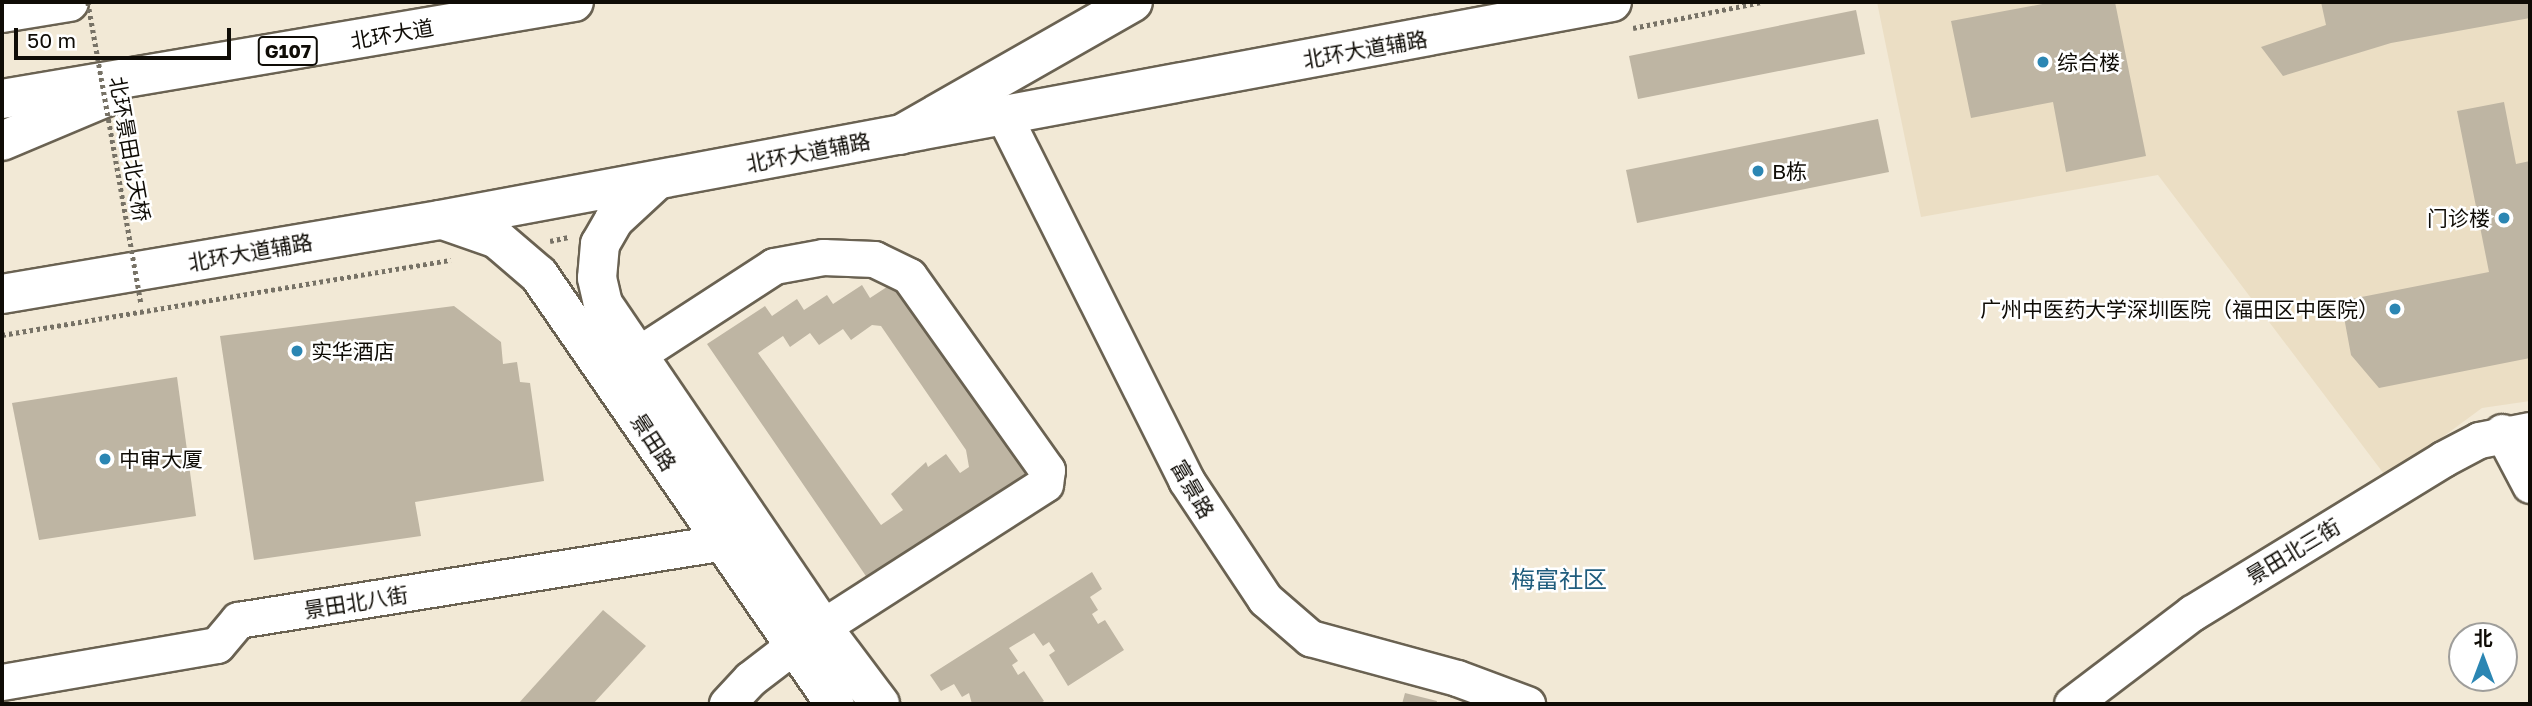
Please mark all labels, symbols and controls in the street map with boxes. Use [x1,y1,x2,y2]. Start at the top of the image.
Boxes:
scale bar [18,14,234,58]
street label: 北环大道 [348,14,436,54]
street label: 北环大道辅路 [1301,26,1429,72]
text: 50 m [27,27,76,53]
road number: G107 [256,36,320,66]
place label: 综合楼 [2057,49,2120,75]
marker: 综合楼 [2035,54,2051,70]
street label: 北环景田北天桥 [105,74,155,224]
street label: 北环大道辅路 [744,128,872,176]
place label: B栋 [1772,158,1807,184]
marker: B栋 [1750,163,1766,179]
place label: 门诊楼 [2427,205,2490,231]
marker: 门诊楼 [2496,210,2512,226]
street label: 北环大道辅路 [186,229,314,275]
place label: 广州中医药大学深圳医院（福田区中医院） [1980,296,2379,322]
marker: 广州中医药大学深圳医院（福田区中医院） [2385,299,2405,319]
place label: 实华酒店 [311,338,395,364]
marker: 实华酒店 [289,343,305,359]
street label: 景田路 [626,409,682,475]
place label: 中审大厦 [119,446,203,472]
marker: 中审大厦 [97,451,113,467]
street label: 富景路 [1166,455,1220,523]
street label: 景田北三街 [2242,513,2344,589]
district label: 梅富社区 [1511,565,1607,593]
street label: 景田北八街 [302,581,410,623]
north arrow [2448,622,2518,692]
text: 北 [2473,626,2493,649]

